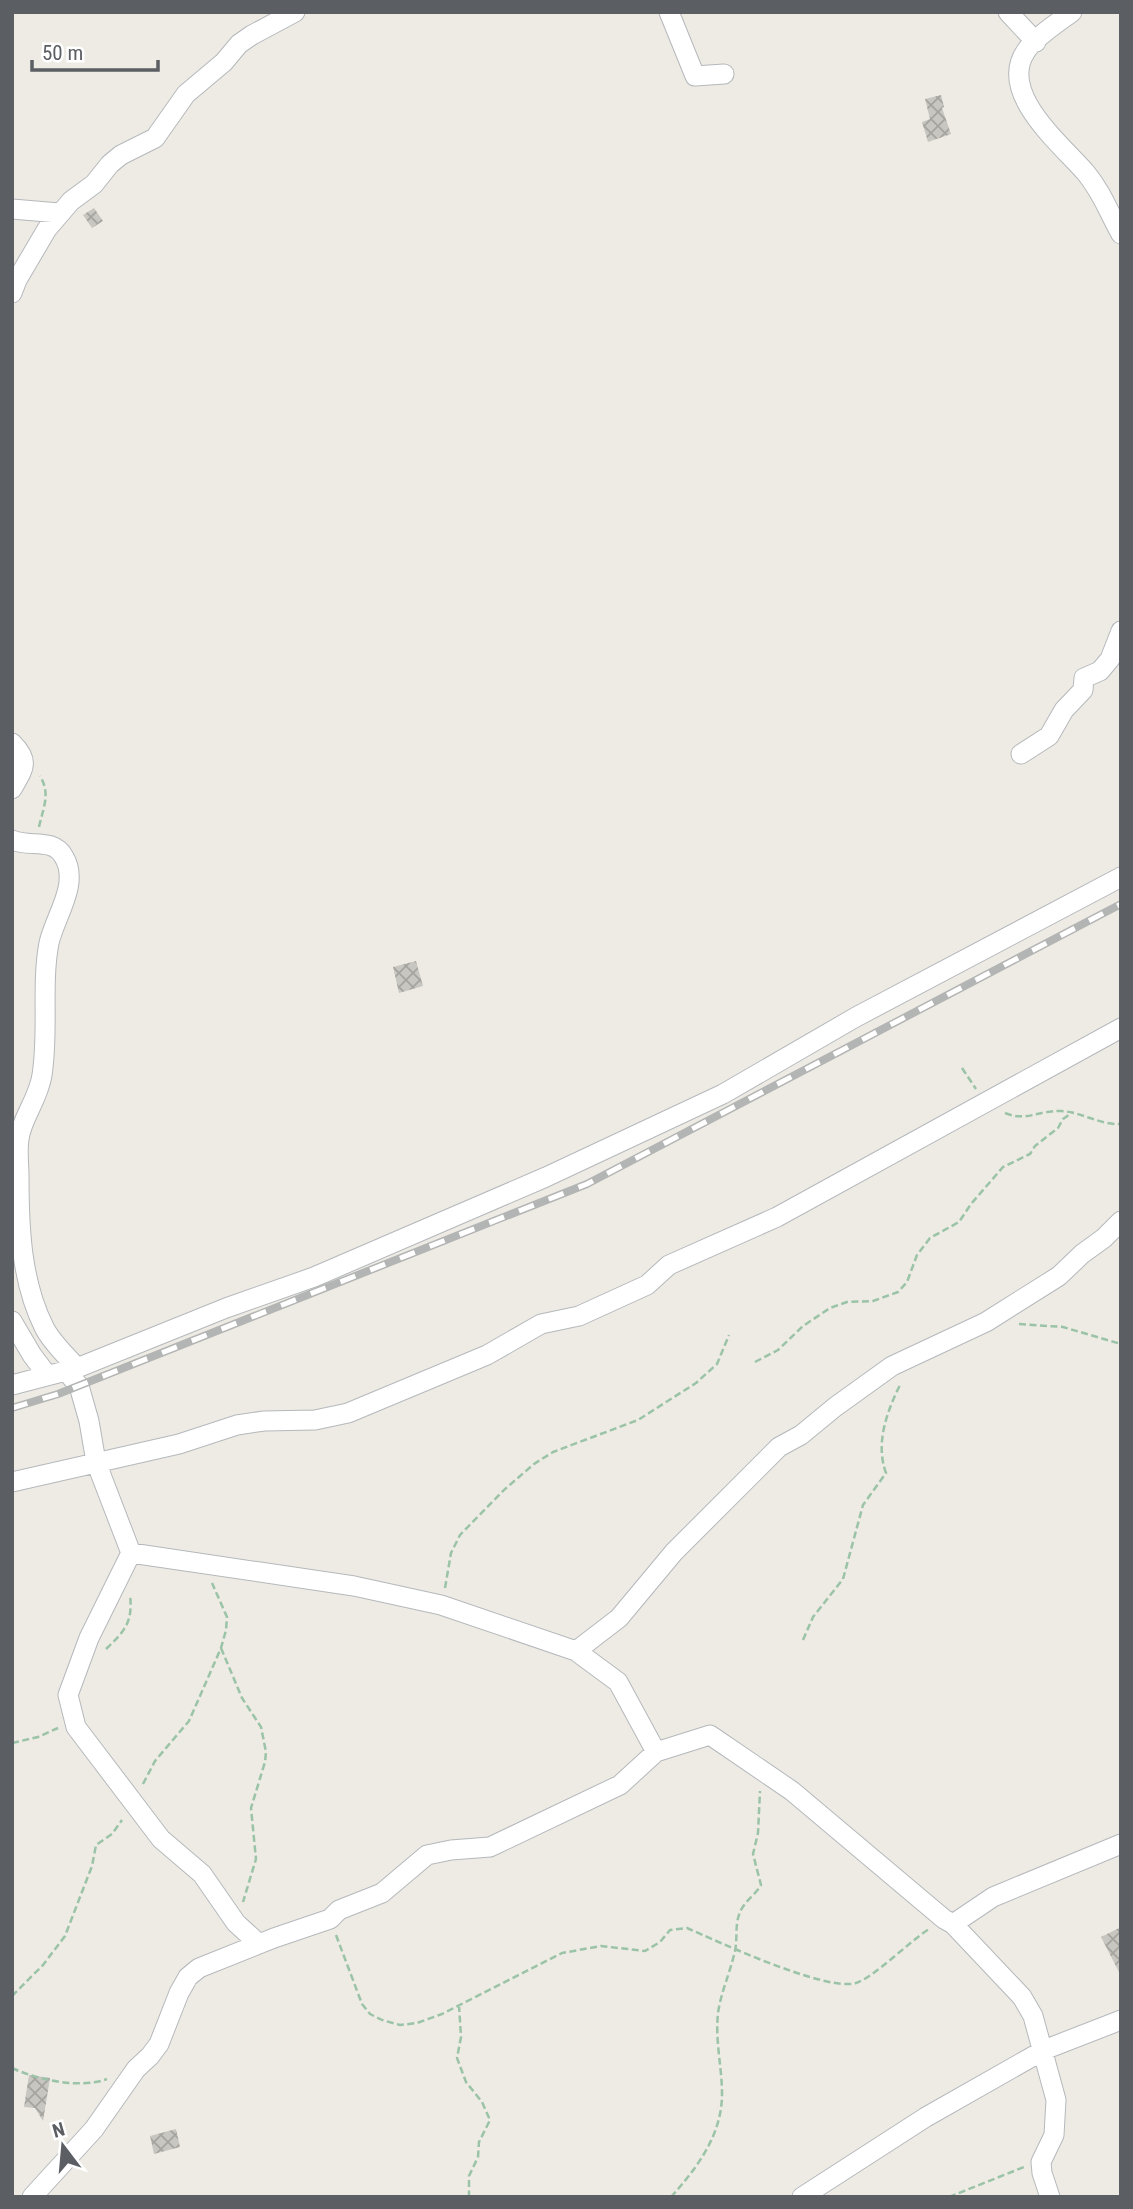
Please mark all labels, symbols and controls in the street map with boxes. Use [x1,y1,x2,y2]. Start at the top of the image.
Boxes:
scale bar [32,28,158,72]
text: 50 m [42,41,83,65]
north arrow [28,2111,98,2181]
text: N [50,2117,67,2143]

